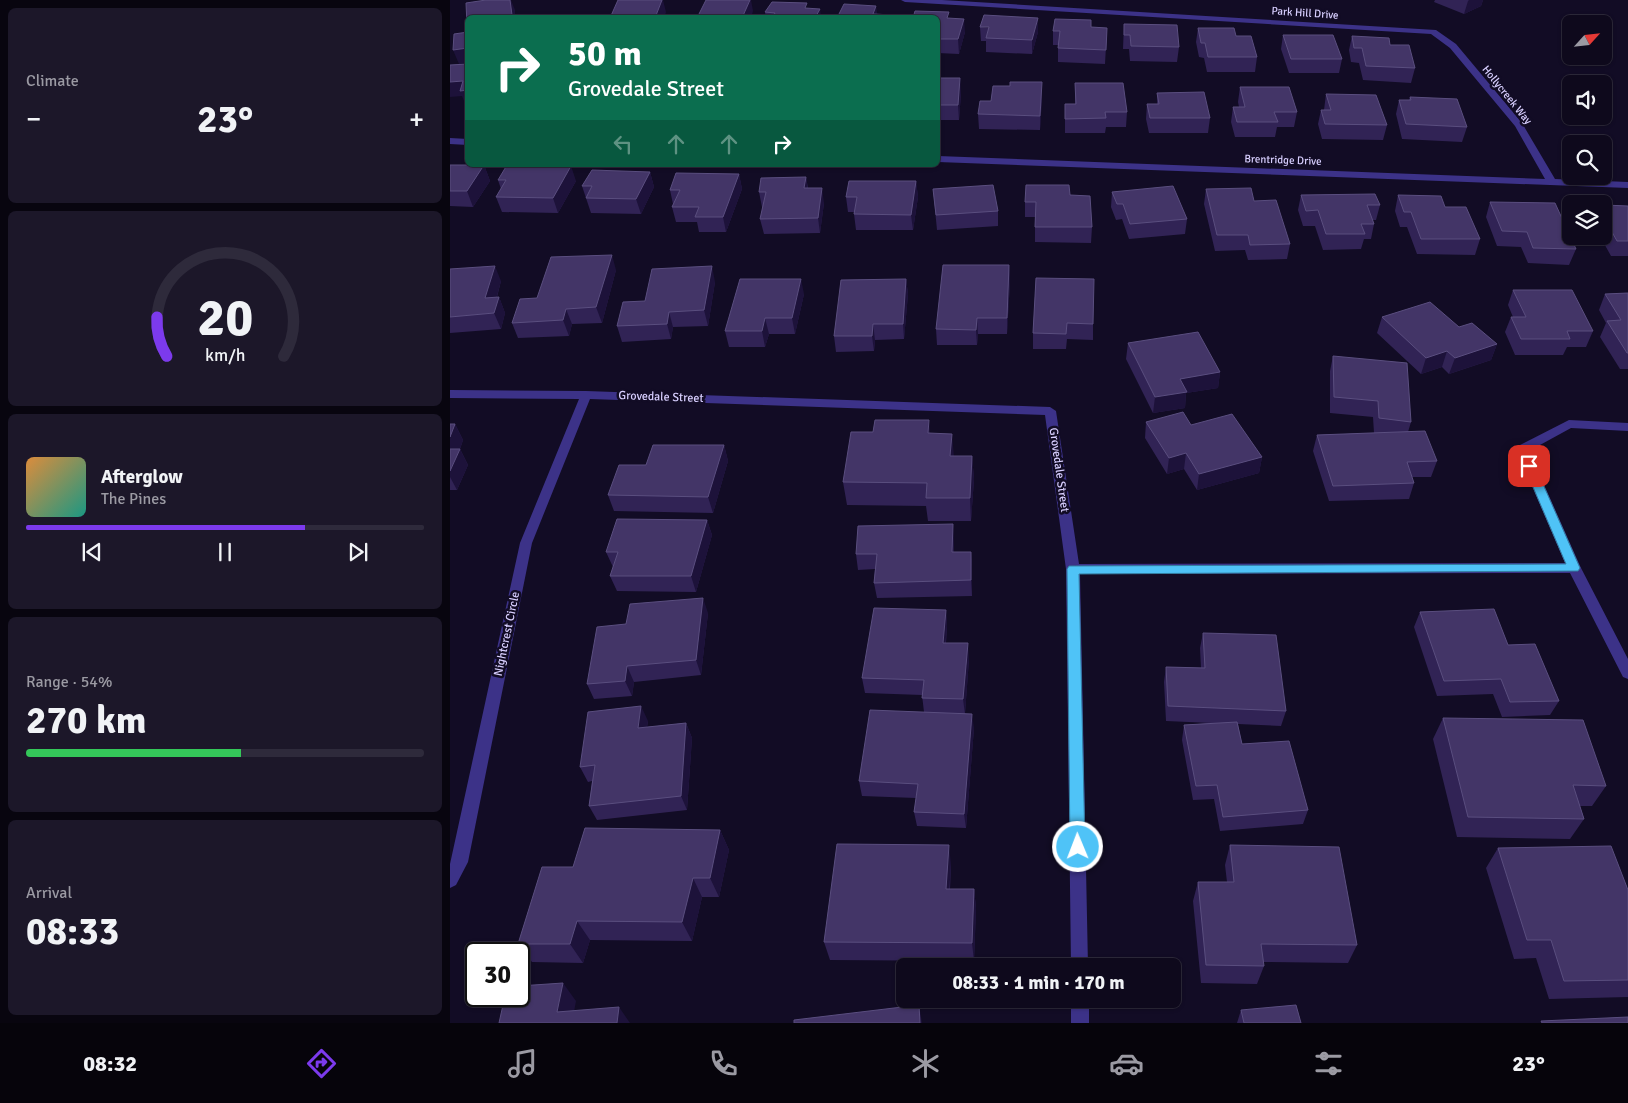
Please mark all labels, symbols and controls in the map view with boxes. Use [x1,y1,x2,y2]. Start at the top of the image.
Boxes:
street label: Park Hill Drive [1271,4,1339,22]
north arrow [1562,15,1612,65]
map controls [1562,15,1612,245]
text: 50 m [568,32,642,75]
icon: right [485,35,550,100]
street label: Hollycreek Way [1479,63,1535,128]
text: Climate [26,71,79,91]
text: Grovedale Street [568,75,724,102]
button: sound [1562,75,1612,125]
text: 23° [197,96,253,143]
text: − [26,102,41,136]
text: + [409,102,424,136]
icon: left [609,130,637,158]
icon: ahead [662,130,690,158]
icon: ahead [715,130,743,158]
icon: right [768,130,796,158]
button: search [1562,135,1612,185]
street label: Brentridge Drive [1244,152,1322,168]
button: layers [1562,195,1612,245]
text: 20 [197,286,253,350]
text: km/h [205,344,245,366]
street label: Grovedale Street [618,388,704,406]
street label: Grovedale Street [1046,427,1072,513]
pin [1508,445,1550,487]
icon: arrive [1515,452,1543,480]
text: Afterglow [101,465,183,489]
text: The Pines [101,489,166,509]
icon: previous [78,538,106,566]
icon: pause [211,538,239,566]
icon: next [344,538,372,566]
street label: Nightcrest Circle [491,590,523,678]
text: Range · 54% [26,672,112,692]
text: 270 km [26,697,147,744]
position arrow [1051,820,1103,872]
text: Arrival [26,883,72,903]
text: 08:33 [26,908,119,955]
speed limit sign: 30 [465,942,530,1007]
text: 08:33 · 1 min · 170 m [952,971,1125,995]
icon: directions [304,1046,339,1081]
icon: music [505,1046,540,1081]
icon: phone [706,1046,741,1081]
icon: climate [908,1046,943,1081]
icon: car [1109,1046,1144,1081]
icon: filters [1311,1046,1346,1081]
text: 08:32 [83,1050,137,1077]
text: 23° [1512,1050,1545,1077]

